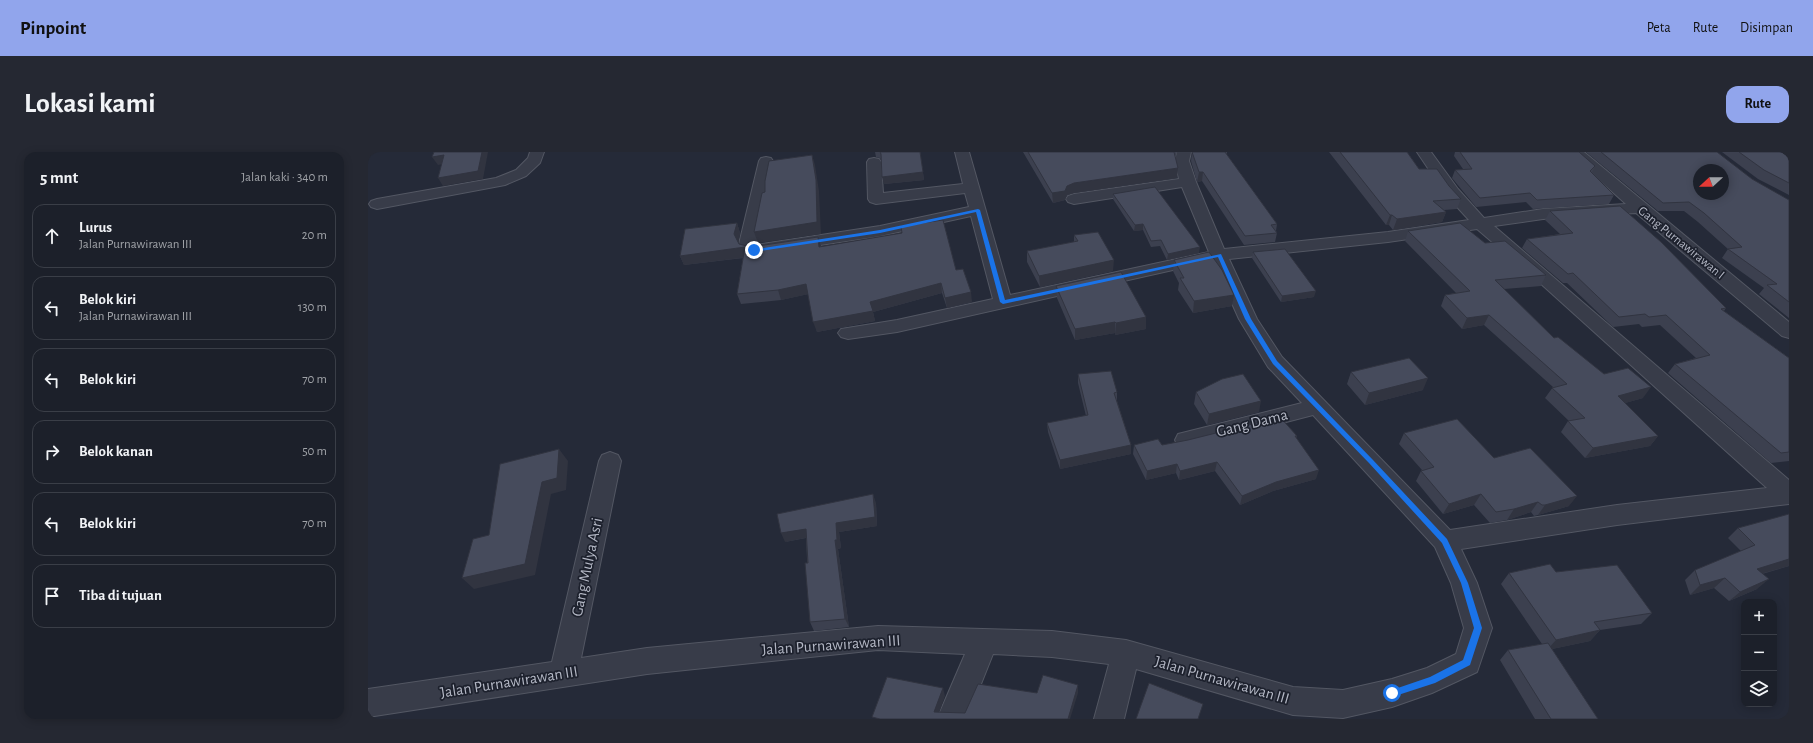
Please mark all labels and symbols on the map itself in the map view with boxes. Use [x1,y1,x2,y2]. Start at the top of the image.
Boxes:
north arrow [1693,164,1729,200]
street label: Gang Purnawirawan I [1635,204,1727,282]
route end [745,241,763,259]
street label: Gang Dama [1215,406,1289,440]
street label: Gang Mulya Asri [569,516,606,618]
street label: Jalan Purnawirawan III [761,632,901,658]
street label: Jalan Purnawirawan III [1153,653,1291,707]
street label: Jalan Purnawirawan III [439,663,579,701]
route start [1383,684,1401,702]

